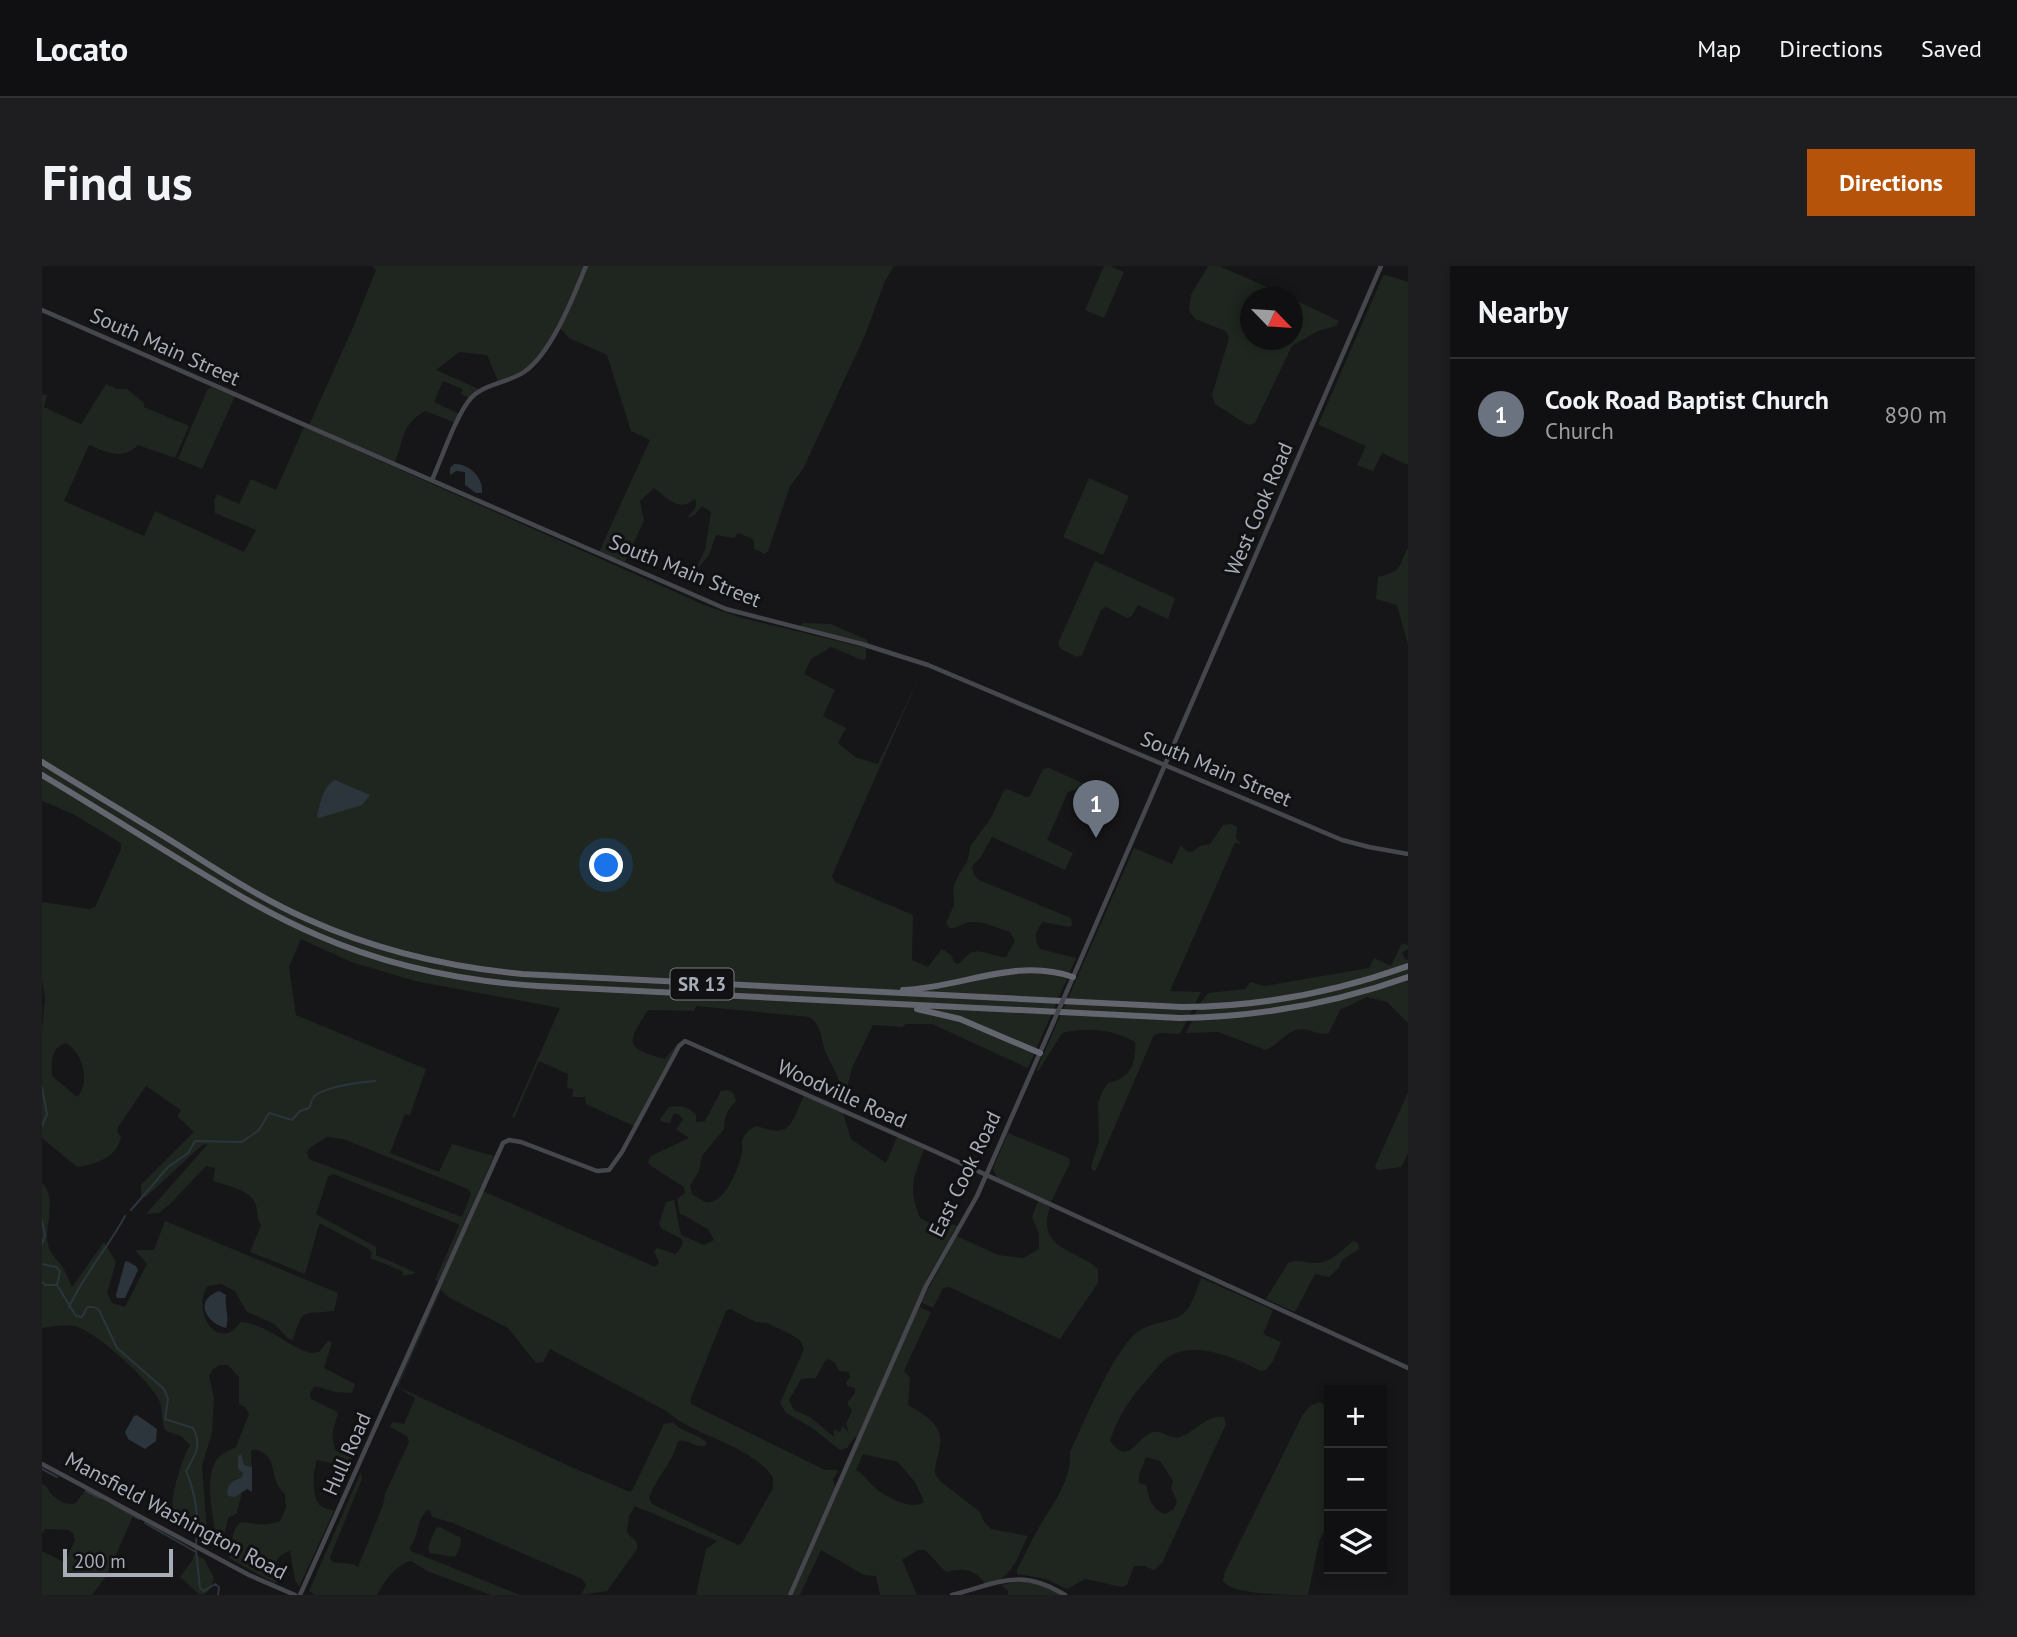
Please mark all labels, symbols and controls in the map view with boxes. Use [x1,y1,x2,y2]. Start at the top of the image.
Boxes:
text: Locato [35,27,128,70]
text: Map [1697,33,1741,64]
text: Directions [1779,33,1883,64]
text: Saved [1921,33,1982,64]
button: Directions [1807,149,1975,216]
text: Find us [42,150,193,214]
north arrow [1240,287,1303,350]
text: Nearby [1478,292,1568,331]
street label: South Main Street [86,301,244,392]
text: Cook Road Baptist Church [1545,383,1829,416]
text: 1 [1494,400,1508,429]
text: 890 m [1885,400,1947,429]
text: Church [1545,416,1614,445]
street label: West Cook Road [1218,438,1299,579]
street label: South Main Street [605,528,765,613]
street label: South Main Street [1137,725,1296,812]
pin: 1 [1073,780,1119,838]
your location [589,848,623,882]
road number: SR 13 [670,968,734,1000]
street label: Woodville Road [773,1053,911,1134]
street label: East Cook Road [922,1107,1007,1241]
map controls [1324,1385,1387,1574]
button: + [1324,1385,1387,1448]
street label: Hull Road [316,1408,377,1499]
street label: Mansfield Washington Road [61,1446,292,1586]
button: − [1324,1448,1387,1511]
button: layers [1324,1511,1387,1574]
scale bar [63,1546,173,1578]
text: 200 m [74,1549,126,1573]

